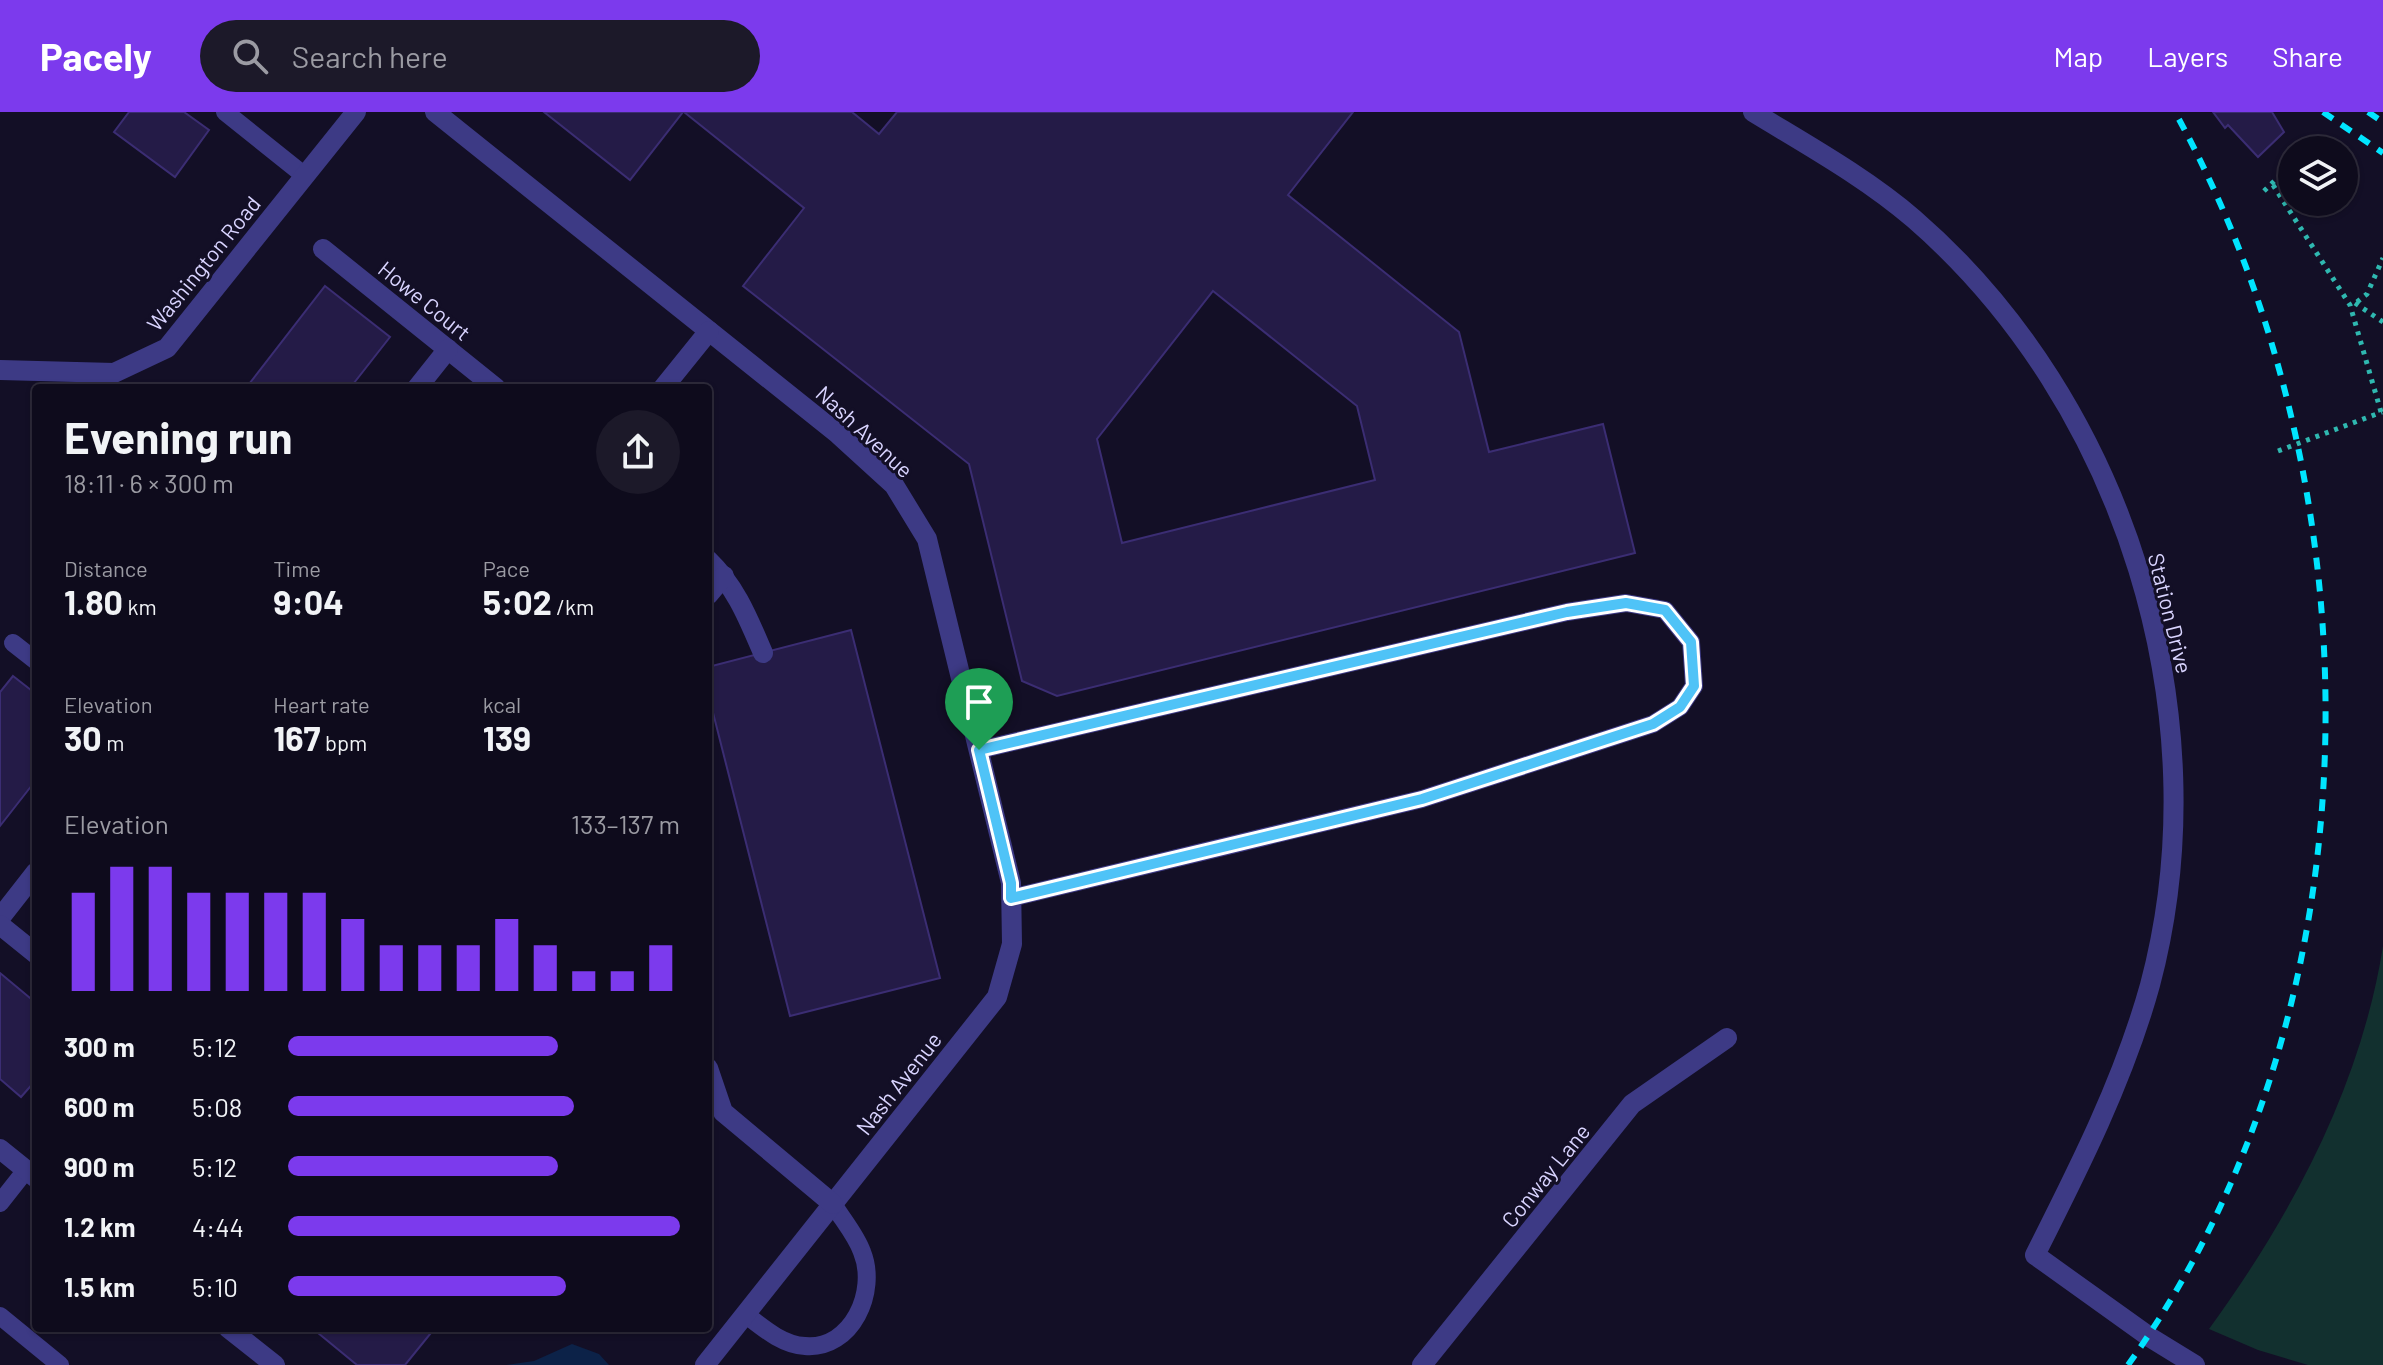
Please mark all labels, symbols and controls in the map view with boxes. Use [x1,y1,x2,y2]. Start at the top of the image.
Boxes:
search box [200,20,760,92]
text: Pacely [40,33,152,79]
icon: search [228,34,272,78]
text: Search here [292,38,448,74]
text: Map [2053,39,2103,73]
text: Layers [2147,39,2228,73]
text: Share [2272,39,2343,73]
map controls [2278,136,2358,216]
button: layers [2278,136,2358,216]
street label: Washington Road [141,190,265,336]
street label: Howe Court [374,255,476,345]
street label: Nash Avenue [811,380,919,482]
text: Evening run [64,410,293,463]
button: share [596,410,680,494]
text: 18:11 · 6 × 300 m [64,467,234,498]
street label: Station Drive [2144,550,2198,676]
text: Distance [64,555,148,581]
text: Time [273,555,321,581]
text: Pace [483,555,530,581]
text: 1.80 [64,581,123,622]
text: 9:04 [273,581,344,622]
text: 5:02 [483,581,552,622]
text: km [123,593,157,619]
text: /km [552,593,594,619]
pin [945,668,1013,750]
icon: arrive [957,680,1001,724]
text: Elevation [64,691,153,717]
text: Heart rate [273,691,370,717]
text: kcal [483,691,521,717]
text: 30 [64,717,102,758]
text: 167 [273,717,321,758]
text: 139 [483,717,531,758]
text: m [102,729,124,755]
text: bpm [321,729,367,755]
text: Elevation [64,808,169,839]
text: 133–137 m [571,808,680,839]
street label: Nash Avenue [850,1027,946,1139]
text: 300 m [64,1031,135,1062]
text: 5:12 [192,1031,237,1062]
text: 600 m [64,1091,135,1122]
text: 5:08 [192,1091,242,1122]
street label: Conway Lane [1495,1118,1595,1232]
text: 900 m [64,1151,134,1182]
text: 5:12 [192,1151,237,1182]
text: 1.2 km [64,1211,136,1242]
text: 4:44 [192,1211,244,1242]
text: 1.5 km [64,1271,135,1302]
text: 5:10 [192,1271,238,1302]

